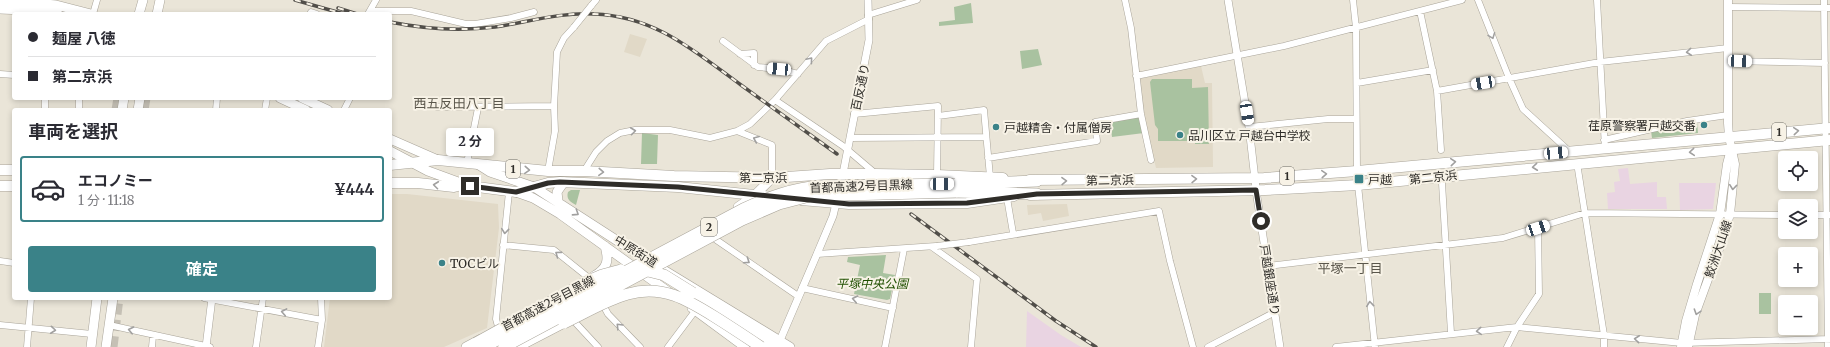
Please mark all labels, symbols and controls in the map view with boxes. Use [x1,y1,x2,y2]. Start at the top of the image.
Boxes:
text: 麺屋 八徳 [52,29,116,48]
one-way arrow [1488,33,1496,40]
one-way arrow [1686,47,1692,56]
car [1728,55,1752,67]
one-way arrow [805,57,812,64]
car [767,62,791,76]
street label: 百反通り [848,62,872,112]
text: 第二京浜 [52,67,112,86]
car [1470,75,1496,91]
district label: 西五反田八丁目 [413,95,505,112]
car [1239,100,1255,126]
place label: 荏原警察署戸越交番 [1588,118,1696,133]
text: 車両を選択 [28,120,118,143]
place label: 戸越精舎・付属僧房 [1004,120,1112,135]
marker: 荏原警察署戸越交番 [1699,120,1709,130]
marker: 戸越精舎・付属僧房 [991,122,1001,132]
road number: 1 [1772,123,1786,141]
one-way arrow [630,126,636,135]
one-way arrow [1793,126,1799,135]
callout: 2 分 [446,128,494,156]
place label: 品川区立 戸越台中学校 [1188,128,1311,143]
marker: 品川区立 戸越台中学校 [1175,130,1185,140]
text: 2 分 [458,133,482,150]
one-way arrow [753,136,761,144]
car [1544,146,1568,160]
one-way arrow [1689,147,1695,156]
map controls [1778,151,1818,335]
button: locate [1778,151,1818,191]
one-way arrow [1450,158,1456,167]
road number: 1 [506,160,520,178]
one-way arrow [1532,162,1538,171]
one-way arrow [524,165,530,174]
one-way arrow [598,167,604,176]
road number: 1 [1280,167,1294,185]
street label: 第二京浜 [1408,167,1458,187]
one-way arrow [1321,169,1327,178]
street label: 第二京浜 [739,170,787,185]
icon: car [30,171,66,207]
text: エコノミー [78,171,153,190]
street label: 第二京浜 [1086,172,1134,188]
place label: 戸越 [1368,172,1392,187]
marker: 戸越 [1353,173,1365,185]
one-way arrow [1191,175,1197,183]
route end [461,177,479,195]
street label: 首都高速2号目黒線 [809,177,913,195]
one-way arrow [1061,177,1067,185]
car [930,178,954,190]
text: ¥444 [334,180,374,199]
one-way arrow [433,180,439,189]
one-way arrow [1728,184,1737,190]
text: 1 分 · 11:18 [78,192,135,209]
button: layers [1778,199,1818,239]
one-way arrow [572,208,579,216]
route start [1252,212,1270,230]
road number: 2 [701,218,717,236]
street label: 鮫洲大山線 [1701,218,1735,280]
car [1525,219,1551,237]
one-way arrow [501,228,510,234]
street label: 中原街道 [612,232,660,270]
street label: 戸越銀座通り [1257,243,1283,317]
button: 確定 [28,246,376,292]
button: + [1778,247,1818,287]
one-way arrow [556,252,563,259]
place label: TOCビル [450,256,499,271]
one-way arrow [743,256,750,264]
marker: TOCビル [437,258,447,268]
district label: 平塚一丁目 [1317,260,1383,277]
street label: 首都高速2号目黒線 [499,272,597,334]
park label: 平塚中央公園 [836,276,910,291]
button: − [1778,295,1818,335]
one-way arrow [851,296,858,304]
one-way arrow [1366,301,1375,307]
one-way arrow [281,308,287,317]
one-way arrow [1693,308,1701,315]
one-way arrow [616,323,624,331]
one-way arrow [50,325,56,334]
one-way arrow [1475,326,1482,335]
one-way arrow [127,327,134,335]
one-way arrow [1634,334,1640,343]

